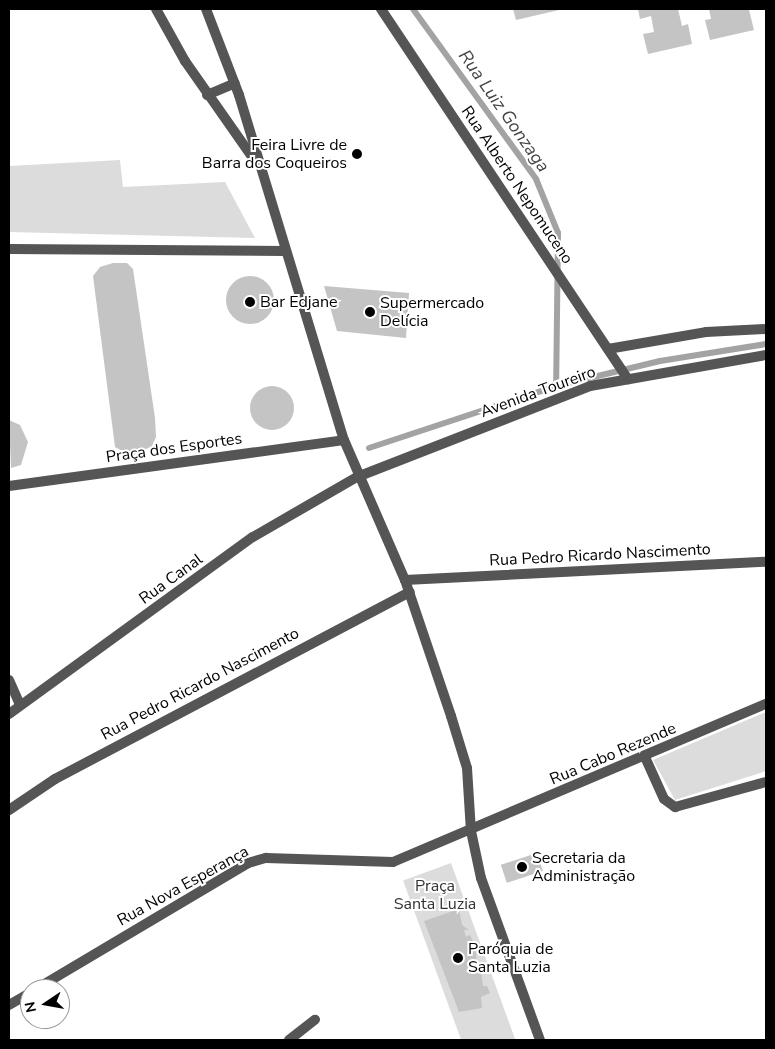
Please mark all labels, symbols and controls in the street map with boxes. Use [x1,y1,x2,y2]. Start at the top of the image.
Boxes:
water label: Rua Luiz Gonzaga [454,46,554,176]
street label: Rua Alberto Nepomuceno [457,102,577,268]
place label: Feira Livre de Barra dos Coqueiros [202,135,347,173]
marker: Feira Livre de Barra dos Coqueiros [351,148,363,160]
place label: Bar Edjane [260,292,338,312]
place label: Supermercado Delícia [380,293,484,331]
marker: Bar Edjane [244,296,256,308]
marker: Supermercado Delícia [364,306,376,318]
street label: Avenida Toureiro [478,362,598,422]
street label: Praça dos Esportes [105,429,243,467]
street label: Rua Pedro Ricardo Nascimento [489,540,711,570]
street label: Rua Canal [136,550,206,608]
street label: Rua Pedro Ricardo Nascimento [98,624,302,744]
street label: Rua Cabo Rezende [547,719,679,789]
street label: Rua Nova Esperança [114,842,252,930]
place label: Secretaria da Administração [532,848,635,886]
marker: Secretaria da Administração [516,861,528,873]
park label: Praça Santa Luzia [394,876,476,914]
place label: Paróquia de Santa Luzia [468,939,553,977]
marker: Paróquia de Santa Luzia [452,952,464,964]
north arrow [20,979,70,1029]
text: N [20,1000,41,1014]

